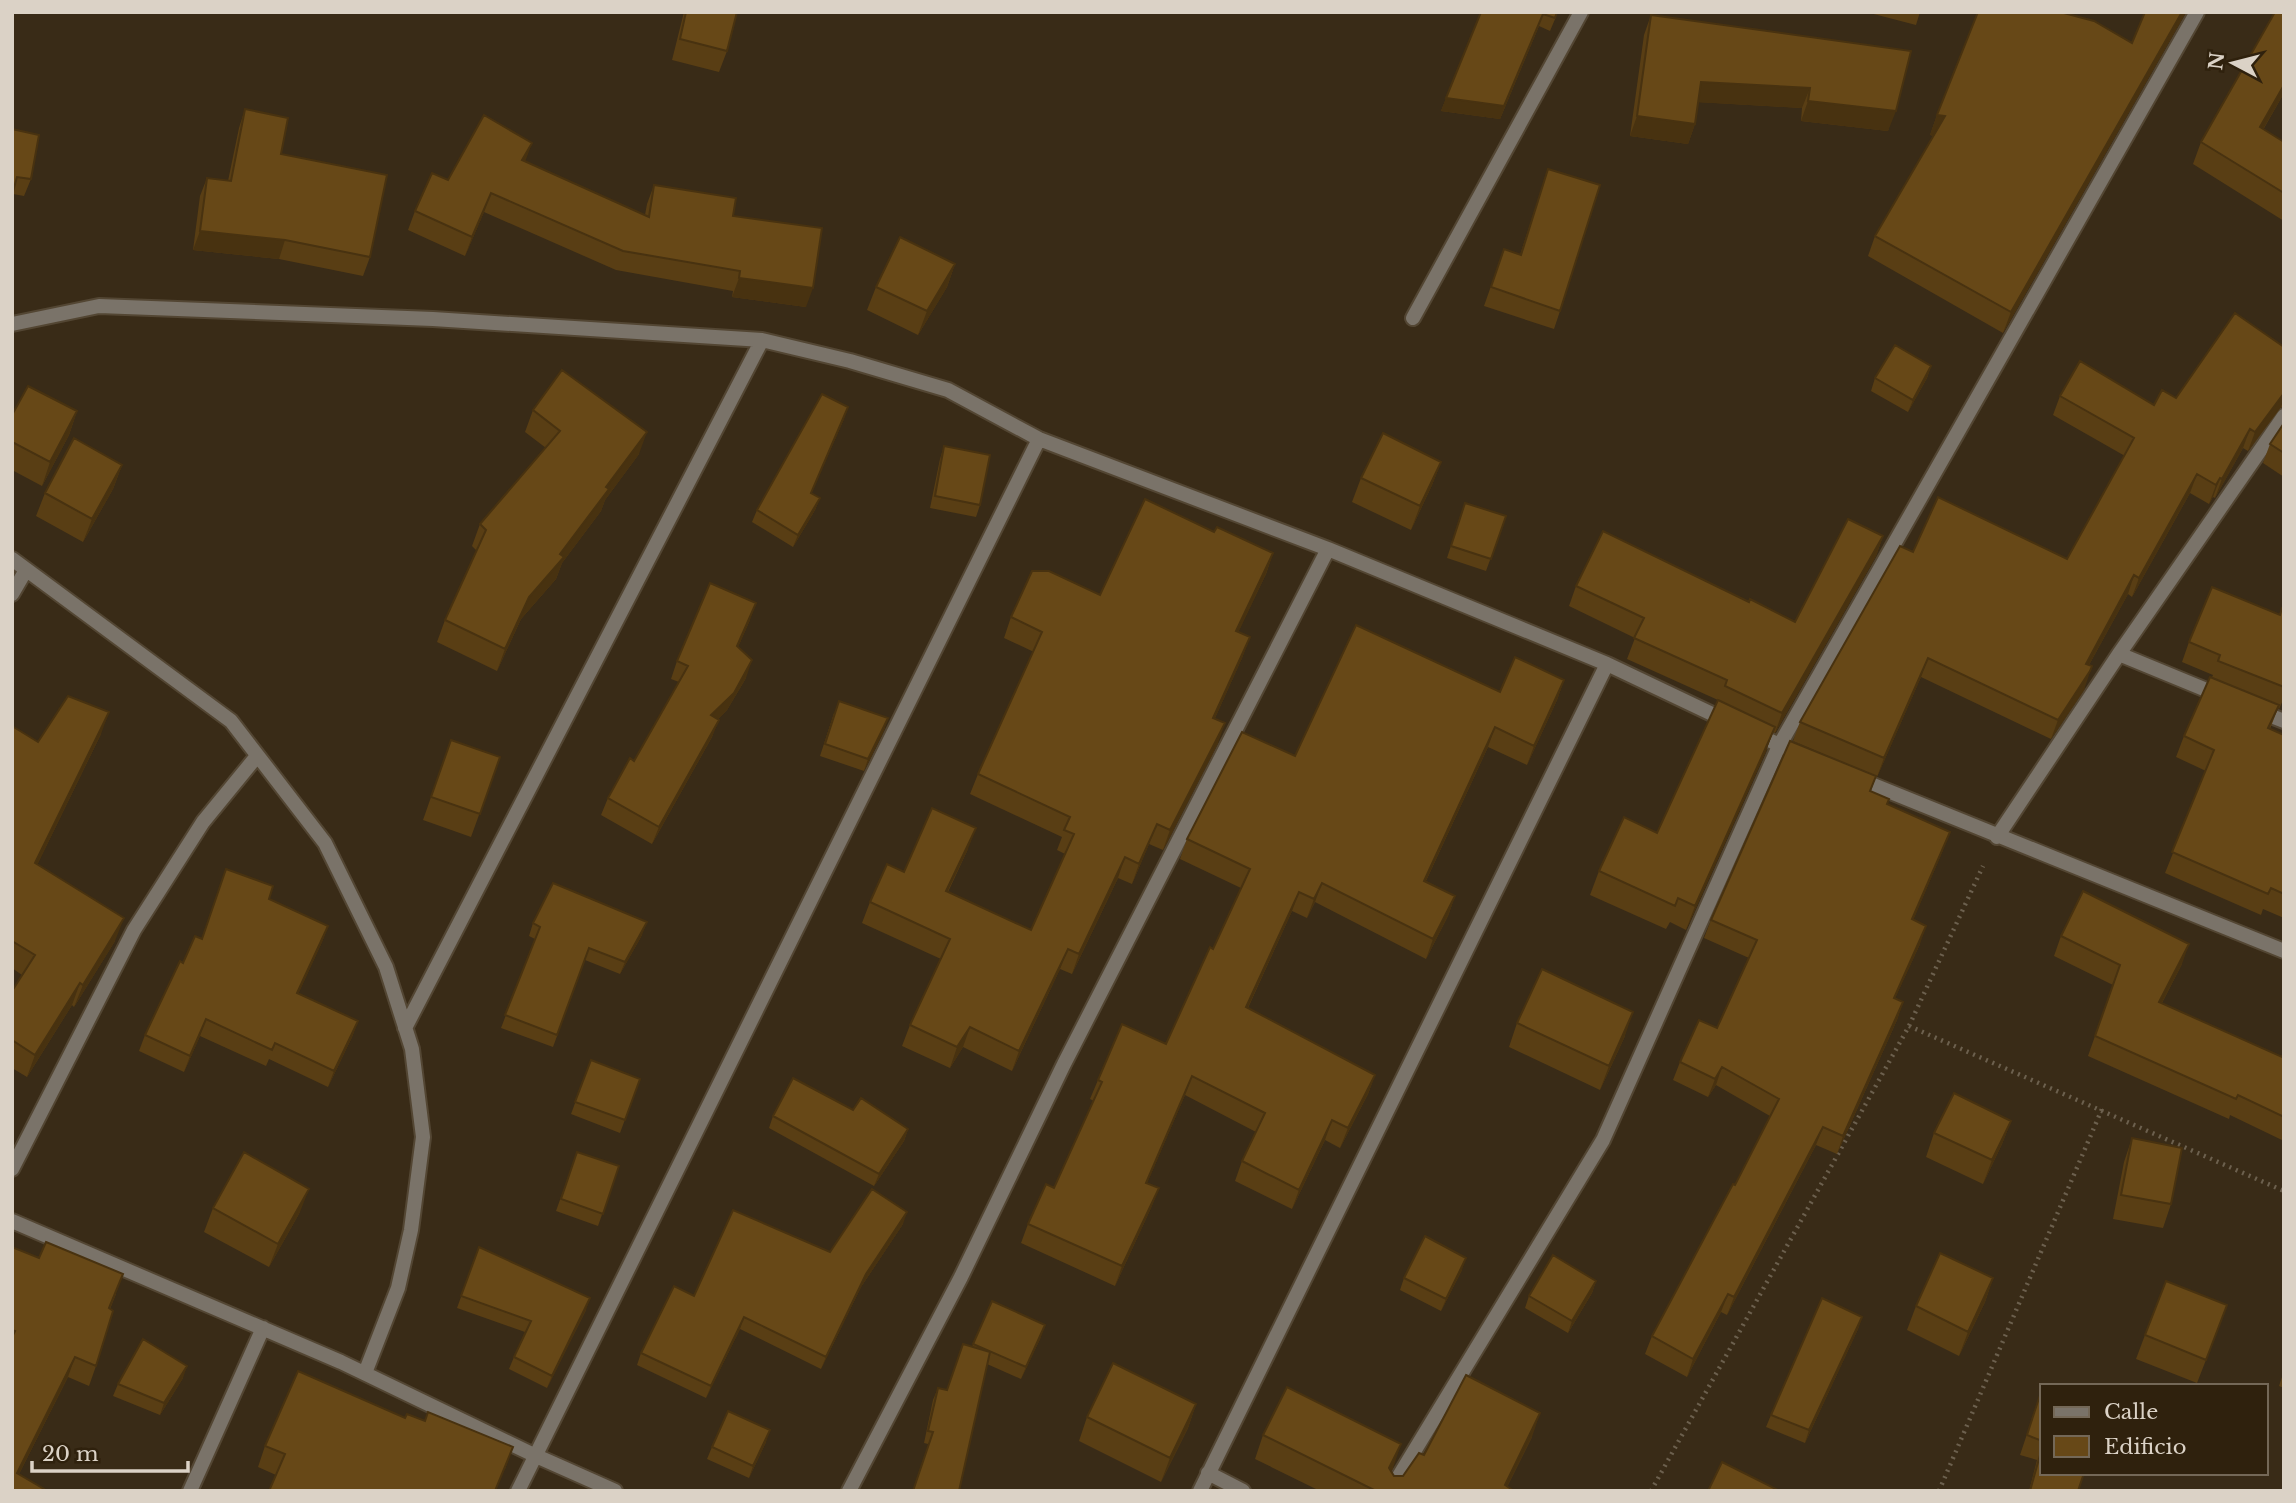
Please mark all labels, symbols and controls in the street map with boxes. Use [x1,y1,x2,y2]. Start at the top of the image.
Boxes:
north arrow [2198,28,2268,98]
text: N [2204,51,2229,71]
legend [2040,1384,2268,1475]
text: Calle [2104,1399,2158,1425]
scale bar [32,1430,187,1474]
text: Edificio [2104,1434,2186,1460]
text: 20 m [42,1441,99,1467]

